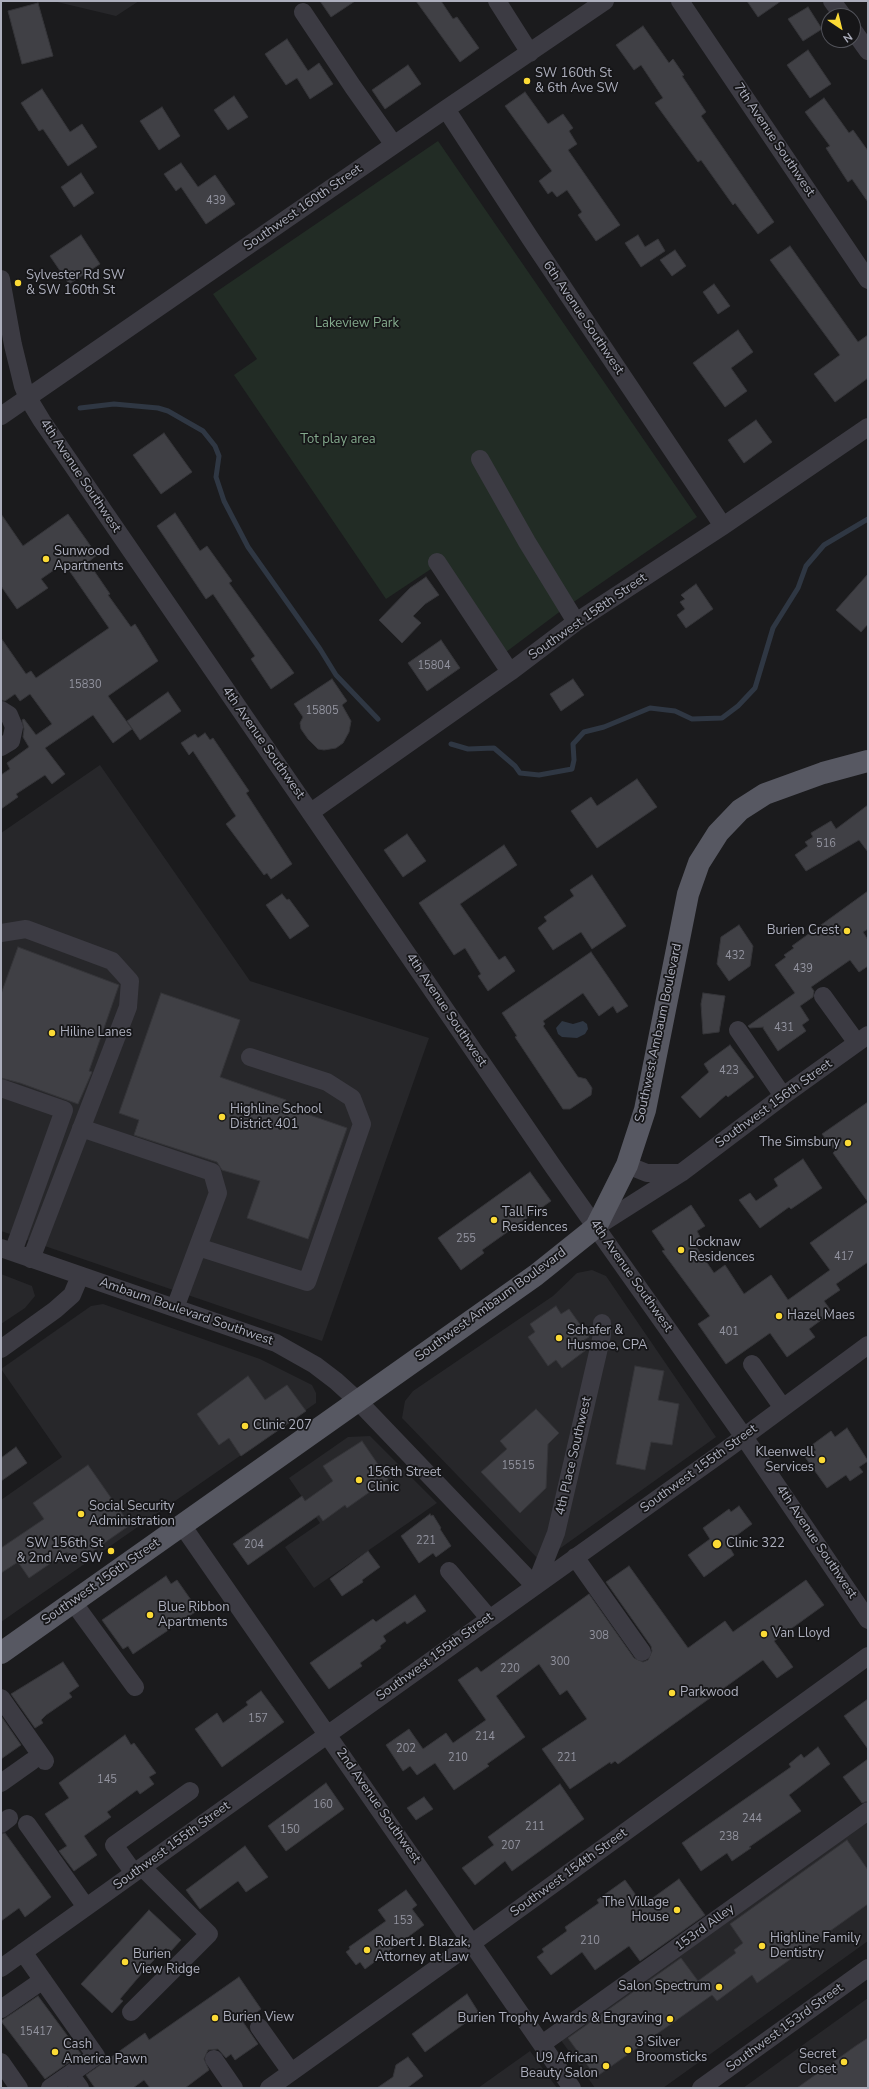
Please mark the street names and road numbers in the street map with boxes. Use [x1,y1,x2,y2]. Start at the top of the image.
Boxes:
street label: 7th Avenue Southwest [730,80,818,200]
street label: Southwest 160th Street [241,161,365,255]
street label: 6th Avenue Southwest [539,258,627,378]
street label: 4th Avenue Southwest [36,416,124,536]
street label: Southwest 158th Street [526,570,650,664]
street label: 4th Avenue Southwest [218,684,308,802]
street label: Southwest Ambaum Boulevard [632,942,686,1124]
street label: 4th Avenue Southwest [402,950,490,1070]
street label: Southwest 156th Street [713,1056,835,1152]
street label: 4th Avenue Southwest [586,1217,676,1335]
street label: Southwest Ambaum Boulevard [413,1245,569,1365]
street label: Ambaum Boulevard Southwest [97,1275,275,1349]
street label: 4th Place Southwest [553,1395,595,1517]
street label: Southwest 155th Street [638,1421,760,1517]
street label: 4th Avenue Southwest [772,1482,860,1602]
street label: Southwest 156th Street [39,1535,163,1629]
street label: Southwest 155th Street [374,1609,496,1705]
street label: 2nd Avenue Southwest [332,1746,424,1866]
street label: Southwest 155th Street [111,1798,233,1894]
street label: Southwest 154th Street [508,1825,630,1921]
street label: 153rd Alley [672,1901,738,1955]
street label: Southwest 153rd Street [724,1980,846,2076]

